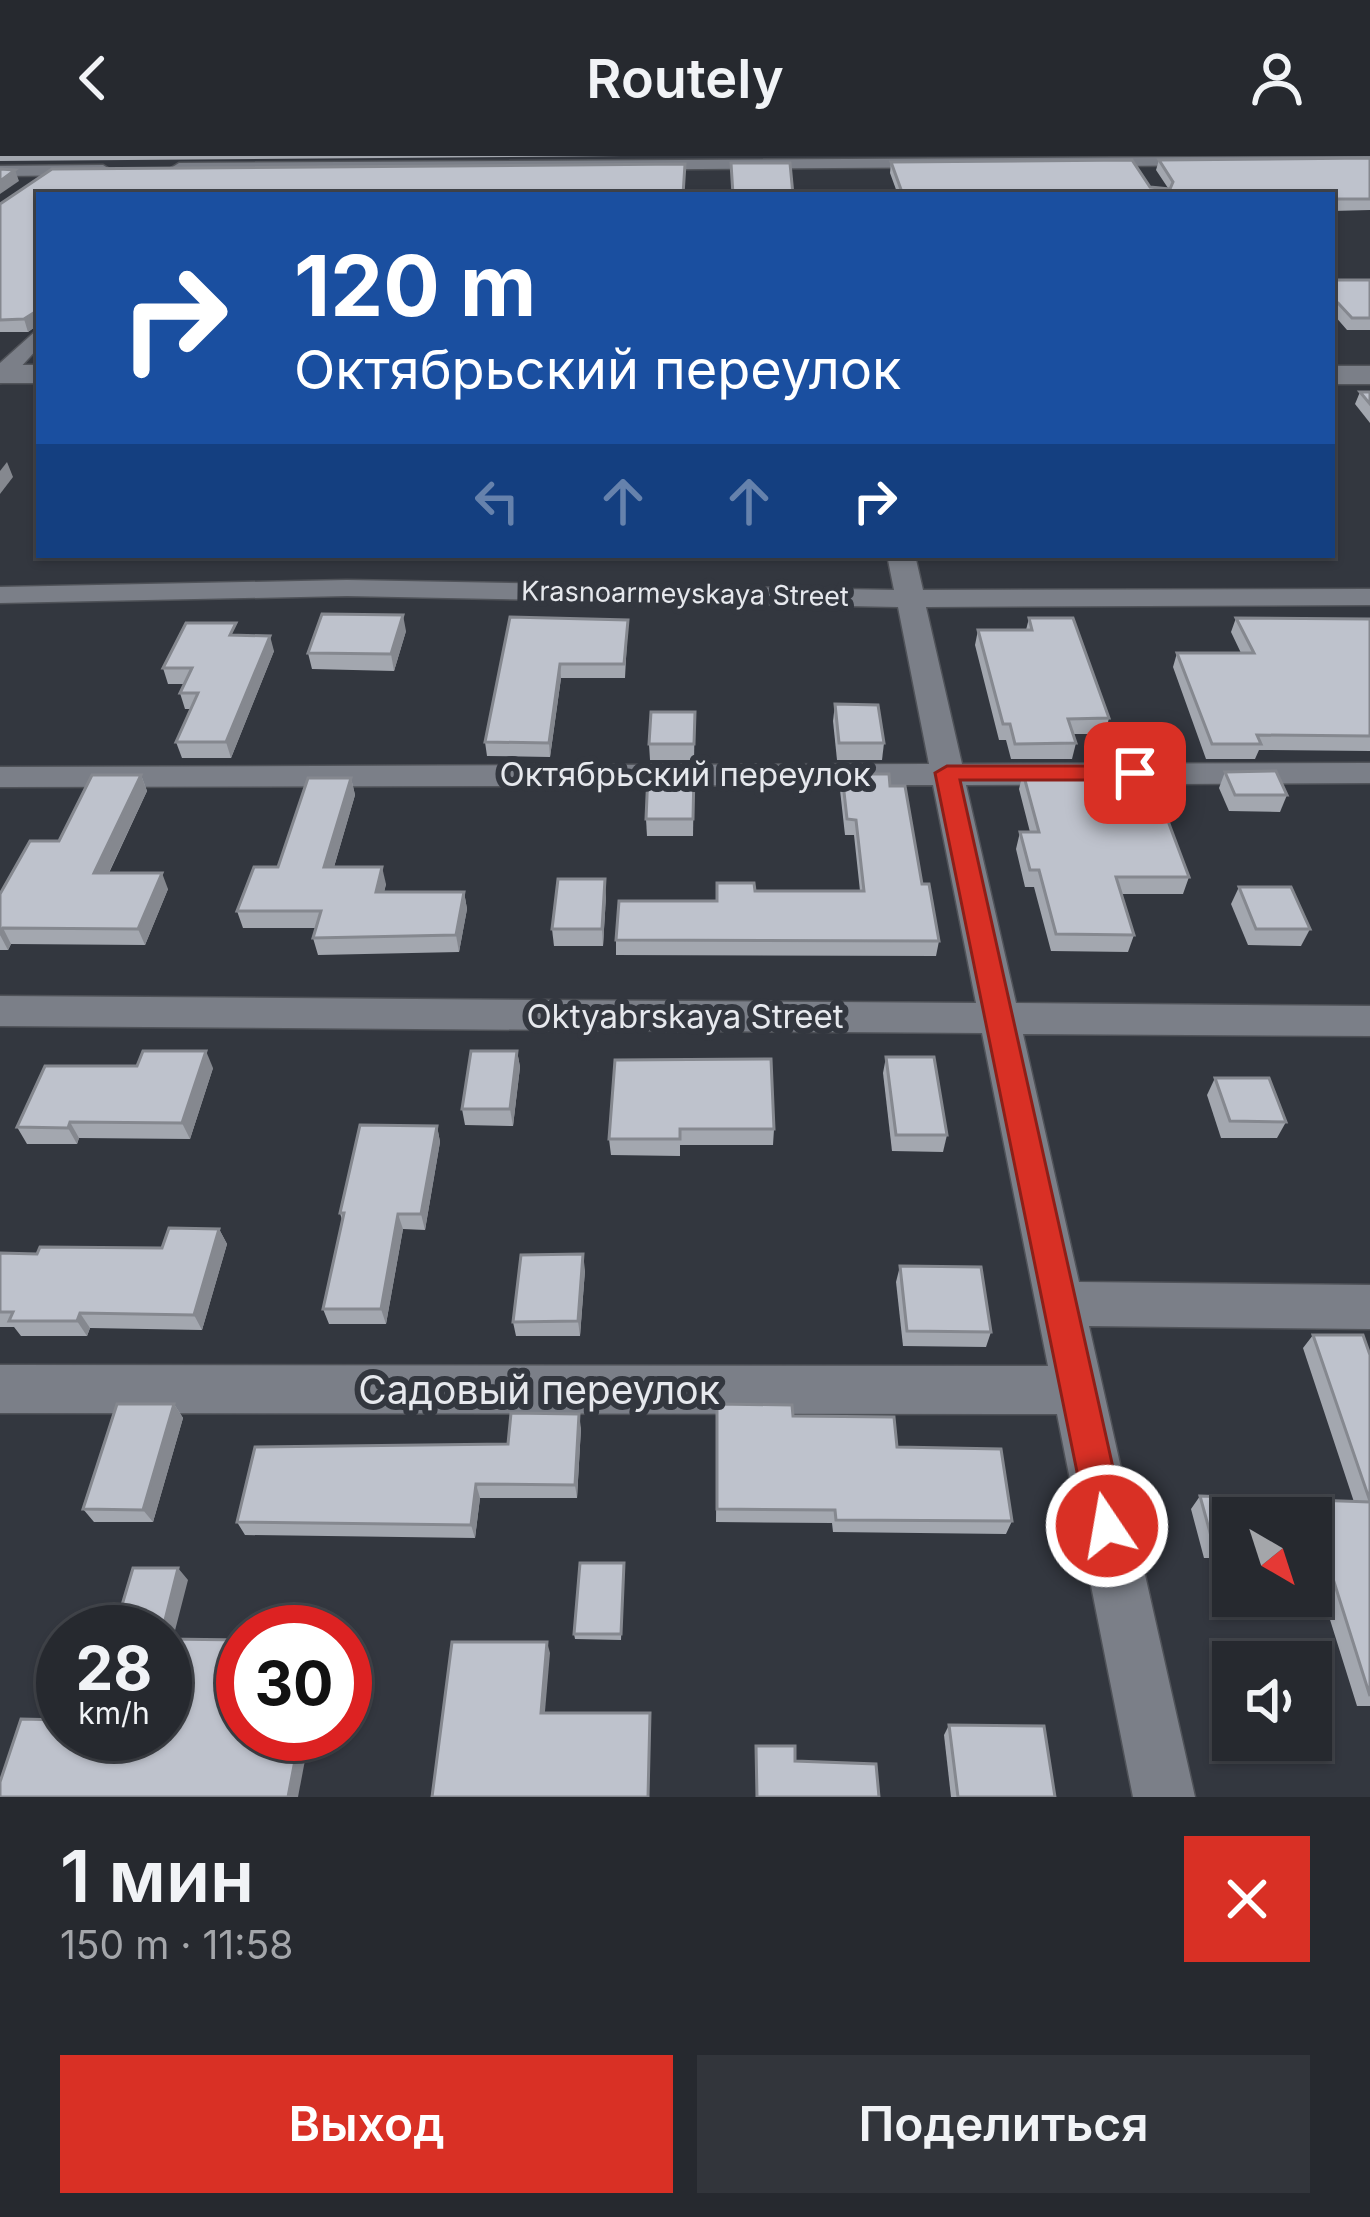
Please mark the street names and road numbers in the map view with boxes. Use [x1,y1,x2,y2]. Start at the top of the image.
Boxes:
street label: Krasnoarmeyskaya Street [521,574,849,613]
street label: Октябрьский переулок [499,754,871,794]
street label: Oktyabrskaya Street [526,996,844,1036]
street label: Садовый переулок [358,1366,720,1413]

